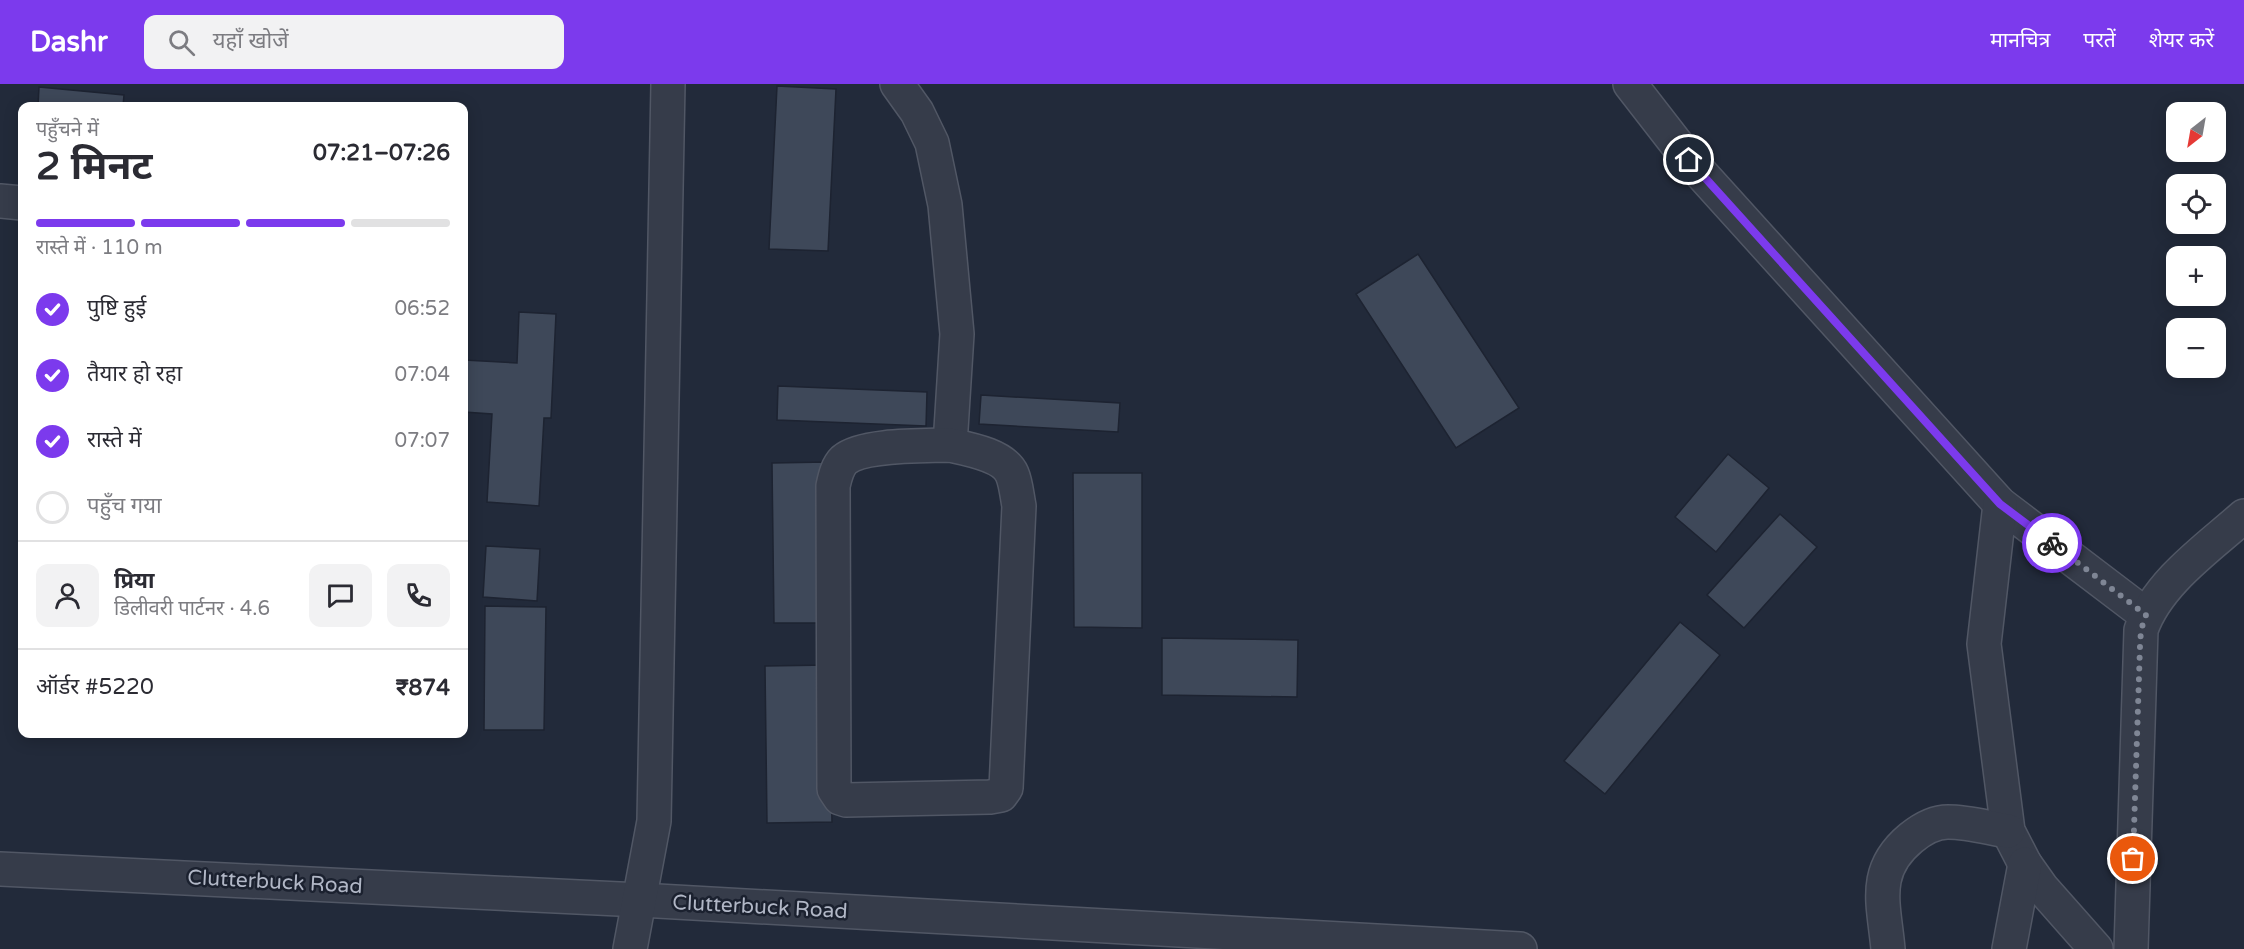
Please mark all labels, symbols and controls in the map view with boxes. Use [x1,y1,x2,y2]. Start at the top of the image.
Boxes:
search box [144,15,564,69]
text: Dashr [30,25,108,59]
icon: search [165,26,198,59]
text: यहाँ खोजें [213,28,289,54]
text: मानचित्र [1990,28,2050,53]
text: परतें [2083,28,2116,53]
text: शेयर करें [2149,28,2214,53]
north arrow [2166,102,2226,162]
map controls [2166,102,2226,378]
text: पहुँचने में [36,118,99,142]
pin [1663,134,1714,185]
text: 07:21–07:26 [313,140,450,166]
text: 2 मिनट [36,143,153,190]
icon: home [1672,143,1705,176]
button: locate [2166,174,2226,234]
text: रास्ते में · 110 m [36,236,163,260]
button: + [2166,246,2226,306]
icon: check [36,293,69,326]
text: पुष्टि हुई [87,295,146,321]
text: 06:52 [395,297,450,321]
button: − [2166,318,2226,378]
icon: check [36,359,69,392]
text: तैयार हो रहा [87,361,182,387]
text: 07:04 [395,363,450,387]
icon: check [36,425,69,458]
text: रास्ते में [87,427,142,453]
text: 07:07 [395,429,450,453]
text: पहुँच गया [87,493,162,519]
courier [2022,513,2082,573]
icon: bike [2036,527,2069,560]
button: person [36,564,99,627]
button: chat [309,564,372,627]
button: phone [387,564,450,627]
text: प्रिया [114,568,154,594]
text: डिलीवरी पार्टनर · 4.6 [114,597,270,621]
text: ऑर्डर #5220 [36,674,154,700]
text: ₹874 [396,675,450,701]
pin [2107,833,2158,884]
icon: bag [2116,842,2149,875]
street label: Clutterbuck Road [187,865,363,899]
street label: Clutterbuck Road [672,890,848,924]

